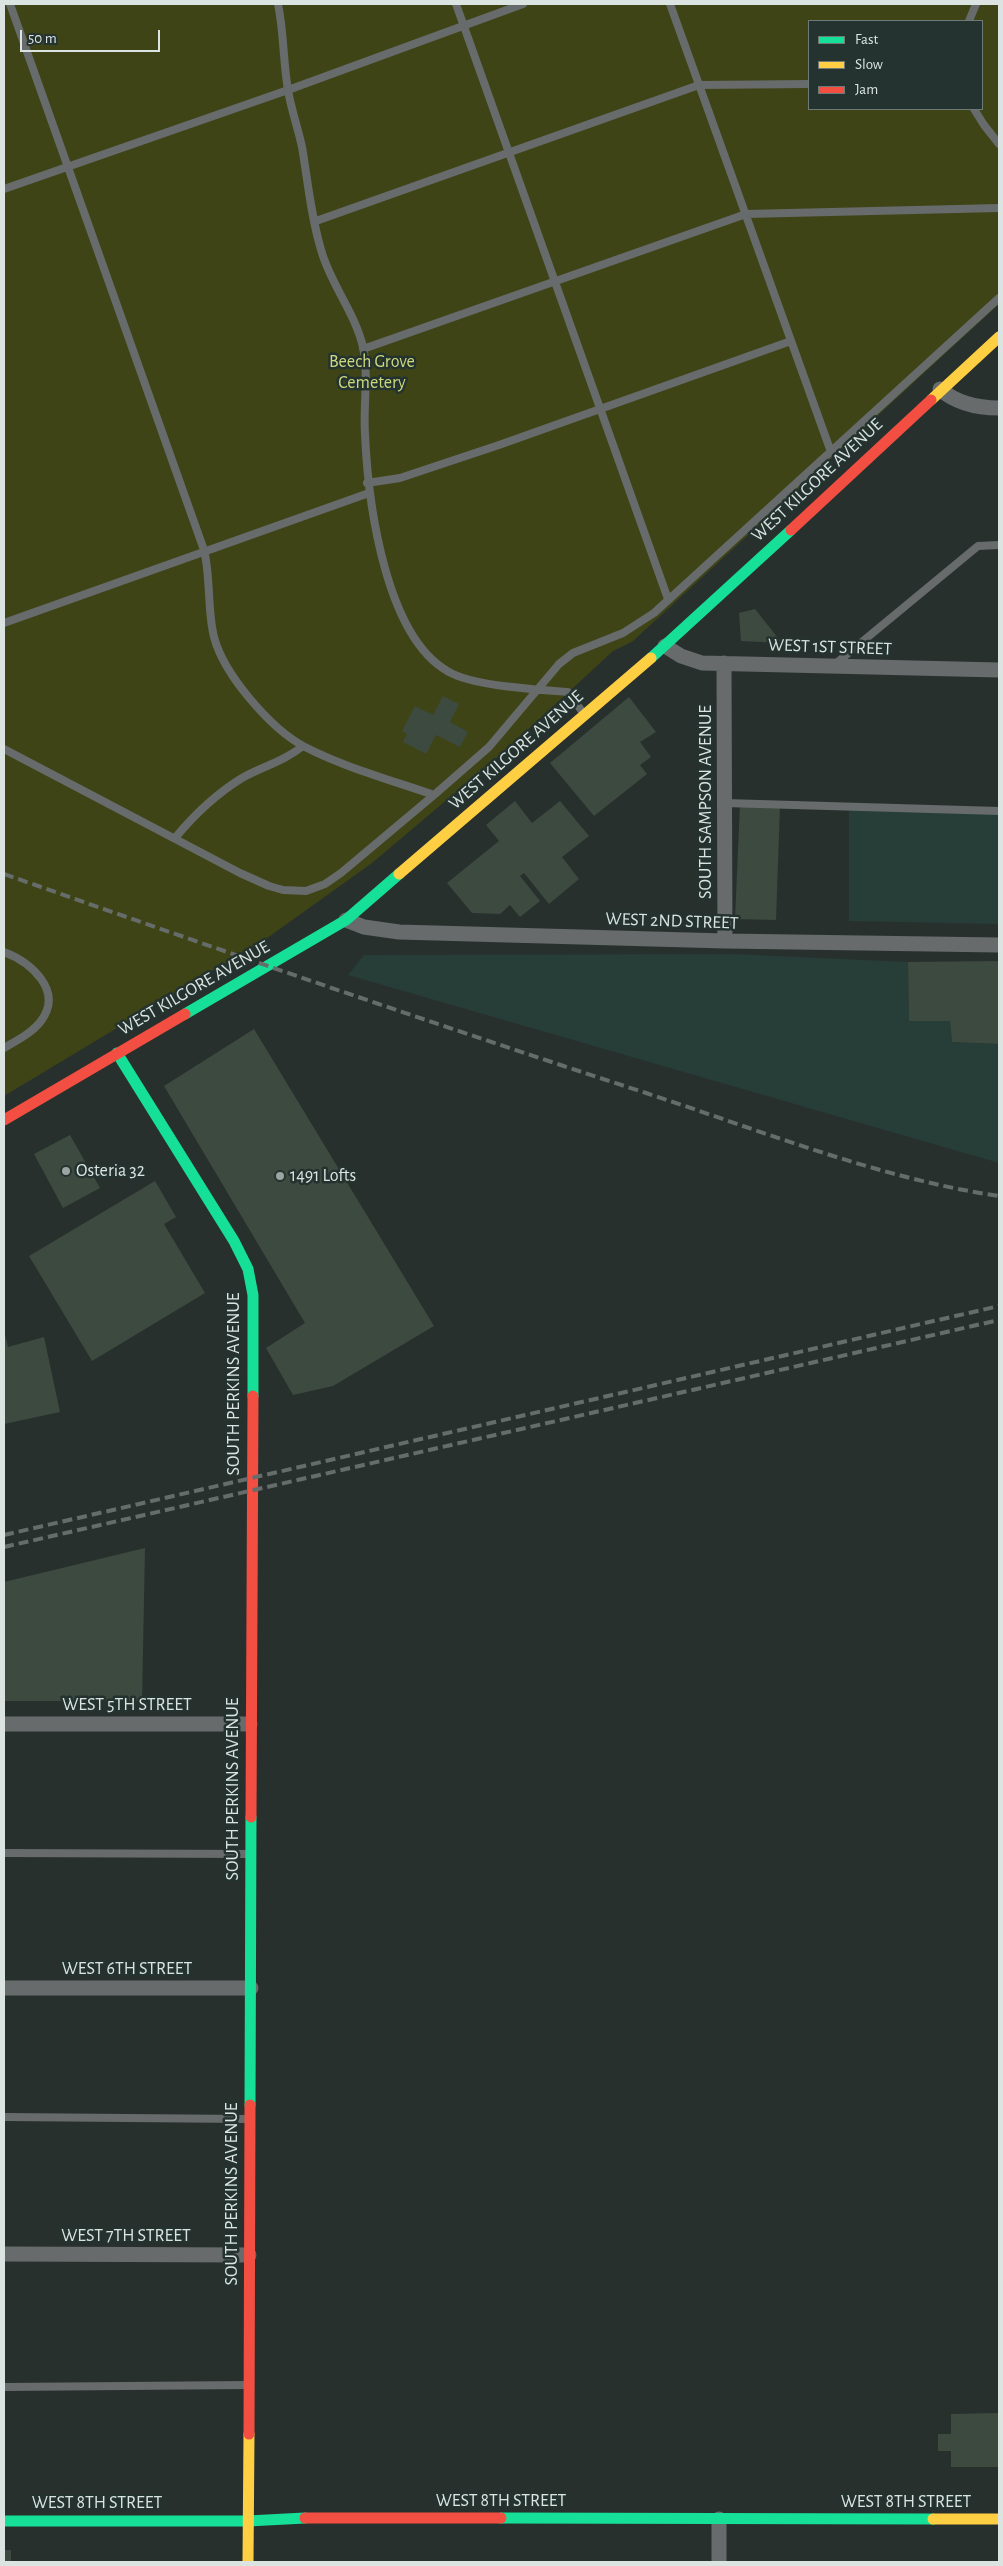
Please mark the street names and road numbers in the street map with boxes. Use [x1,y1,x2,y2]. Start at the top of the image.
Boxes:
street label: WEST KILGORE AVENUE [747,414,887,546]
street label: WEST 1ST STREET [768,634,892,660]
street label: WEST KILGORE AVENUE [444,686,588,814]
street label: SOUTH SAMPSON AVENUE [695,705,717,899]
street label: WEST 2ND STREET [605,908,739,934]
street label: WEST KILGORE AVENUE [114,936,274,1040]
street label: SOUTH PERKINS AVENUE [223,1293,245,1475]
street label: WEST 5TH STREET [62,1694,192,1716]
street label: SOUTH PERKINS AVENUE [222,1698,244,1880]
street label: WEST 6TH STREET [62,1958,192,1980]
street label: SOUTH PERKINS AVENUE [221,2103,243,2285]
street label: WEST 7TH STREET [61,2225,191,2247]
street label: WEST 8TH STREET [436,2490,566,2512]
street label: WEST 8TH STREET [841,2491,971,2513]
street label: WEST 8TH STREET [32,2492,162,2514]

